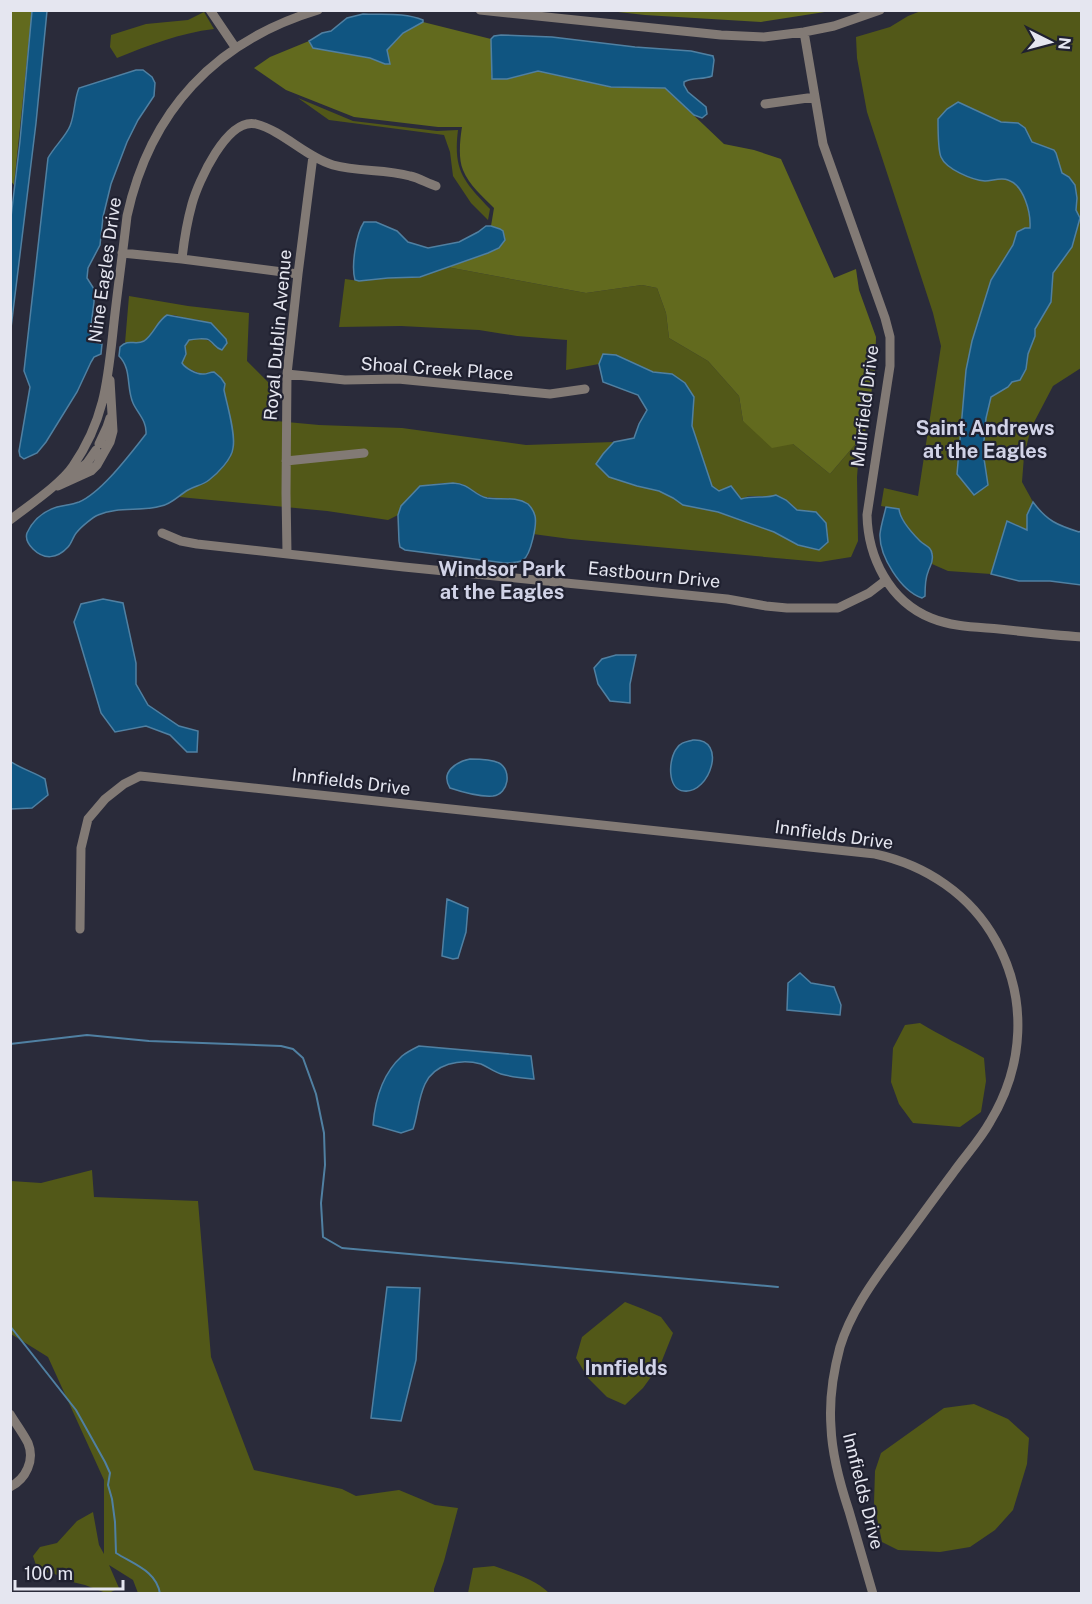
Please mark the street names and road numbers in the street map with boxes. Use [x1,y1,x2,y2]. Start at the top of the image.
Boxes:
street label: Nine Eagles Drive [84,196,125,344]
street label: Royal Dublin Avenue [260,249,295,421]
street label: Muirfield Drive [847,344,882,468]
street label: Shoal Creek Place [360,353,514,384]
street label: Eastbourn Drive [587,557,721,592]
street label: Innfields Drive [290,764,412,799]
street label: Innfields Drive [773,816,895,853]
street label: Innfields Drive [839,1430,888,1551]

